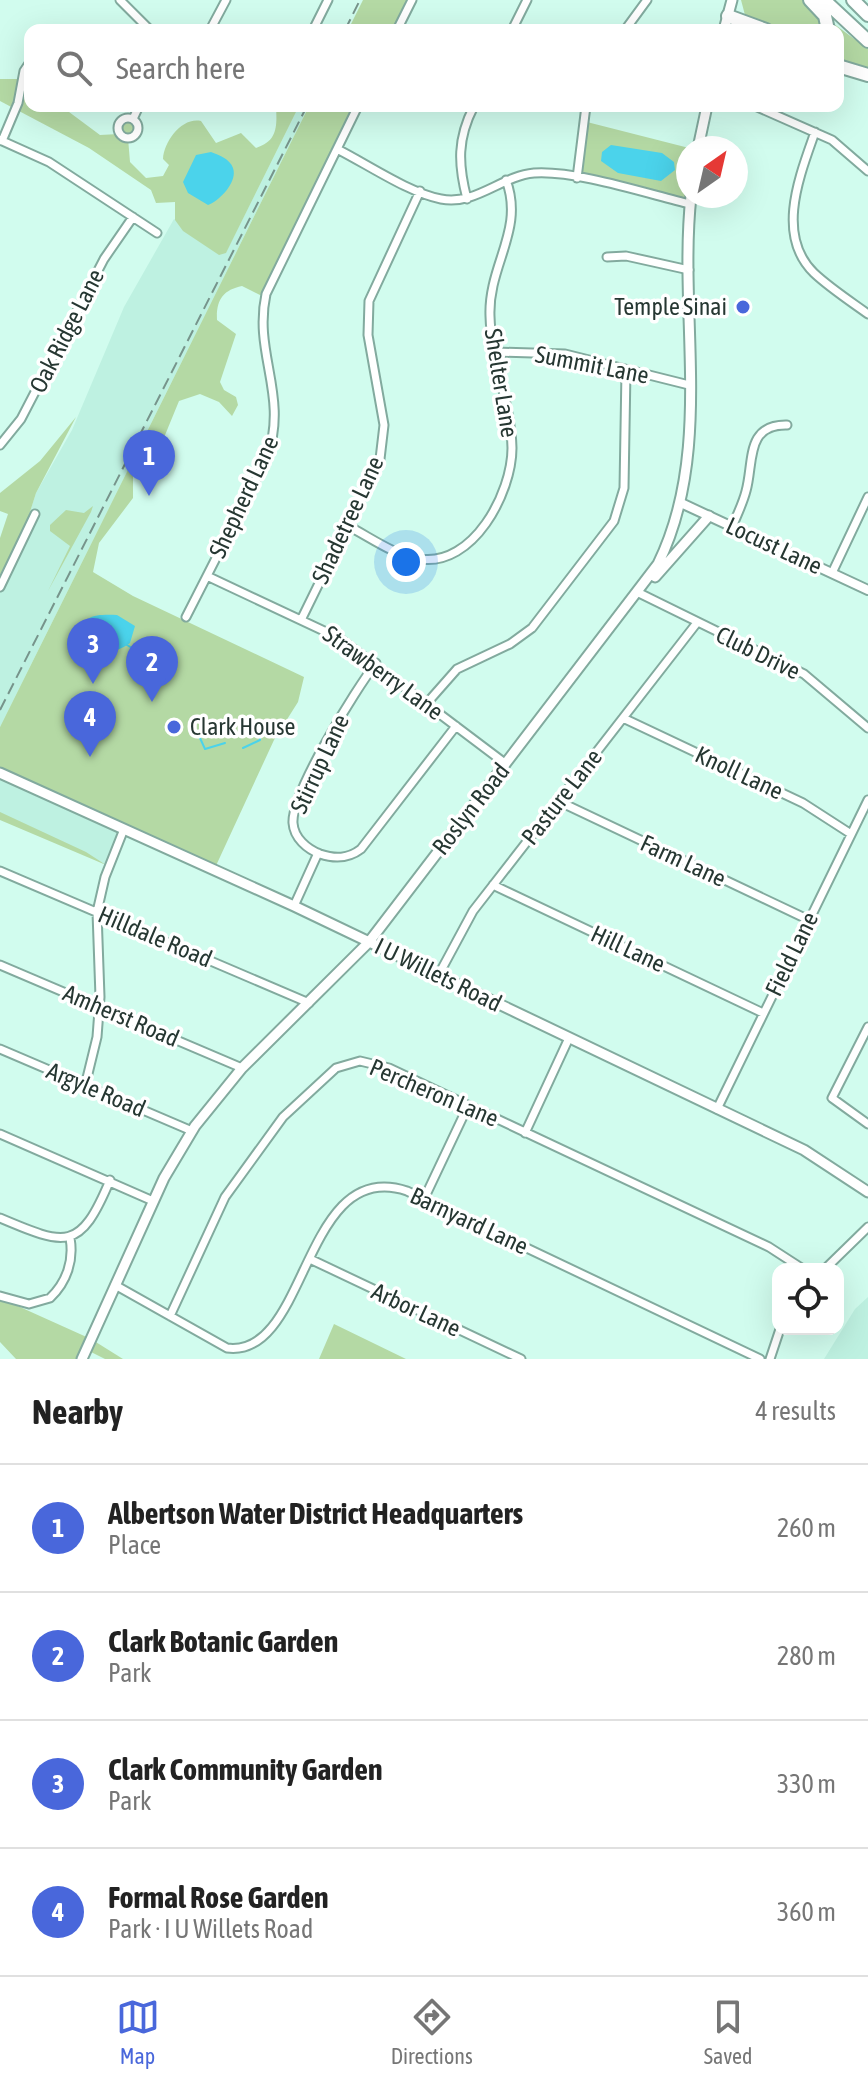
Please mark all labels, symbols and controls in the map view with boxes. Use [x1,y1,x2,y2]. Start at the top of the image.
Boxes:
search box [24,24,844,112]
icon: search [52,46,96,90]
text: Search here [116,51,245,85]
north arrow [676,136,748,208]
street label: Oak Ridge Lane [24,265,109,397]
place label: Temple Sinai [614,293,727,320]
marker: Temple Sinai [734,298,752,316]
street label: Shelter Lane [480,327,523,439]
street label: Summit Lane [533,340,651,389]
pin: 1 [123,430,175,496]
street label: Shepherd Lane [204,432,284,562]
street label: Shadetree Lane [306,452,389,588]
street label: Locust Lane [722,512,826,579]
your location [386,542,426,582]
pin: 3 [67,618,119,684]
street label: Strawberry Lane [318,620,449,725]
street label: Club Drive [712,621,805,684]
pin: 2 [126,636,178,702]
pin: 4 [64,691,116,757]
street label: Stirrup Lane [285,710,354,817]
place label: Clark House [190,713,295,740]
marker: Clark House [165,718,183,736]
street label: Knoll Lane [691,741,787,805]
street label: Pasture Lane [516,744,607,850]
street label: Roslyn Road [427,758,515,860]
street label: Farm Lane [636,829,730,892]
street label: Hilldale Road [94,901,216,973]
street label: Field Lane [760,907,823,1000]
street label: Hill Lane [587,920,669,977]
street label: I U Willets Road [370,932,506,1017]
street label: Amherst Road [59,979,183,1052]
street label: Percheron Lane [366,1053,503,1132]
street label: Argyle Road [43,1057,150,1122]
street label: Barnyard Lane [406,1182,532,1260]
map controls [772,1263,844,1335]
button: locate [772,1263,844,1335]
street label: Arbor Lane [368,1277,465,1342]
text: Nearby [32,1392,123,1431]
text: 4 results [755,1396,836,1426]
text: Albertson Water District Headquarters [108,1496,523,1530]
text: 1 [52,1513,64,1543]
text: 260 m [777,1513,836,1543]
text: Place [108,1530,161,1560]
text: Clark Botanic Garden [108,1624,338,1658]
text: 2 [52,1641,64,1671]
text: 280 m [777,1641,836,1671]
text: Park [108,1658,151,1688]
text: Clark Community Garden [108,1752,383,1786]
text: 3 [52,1769,64,1799]
text: 330 m [777,1769,836,1799]
text: Park [108,1786,151,1816]
text: Formal Rose Garden [108,1880,329,1914]
text: 4 [52,1897,64,1927]
text: 360 m [777,1897,836,1927]
text: Park · I U Willets Road [108,1914,313,1944]
tab: Map [116,1995,160,2069]
tab: Directions [391,1995,473,2069]
tab: Saved [704,1995,752,2069]

